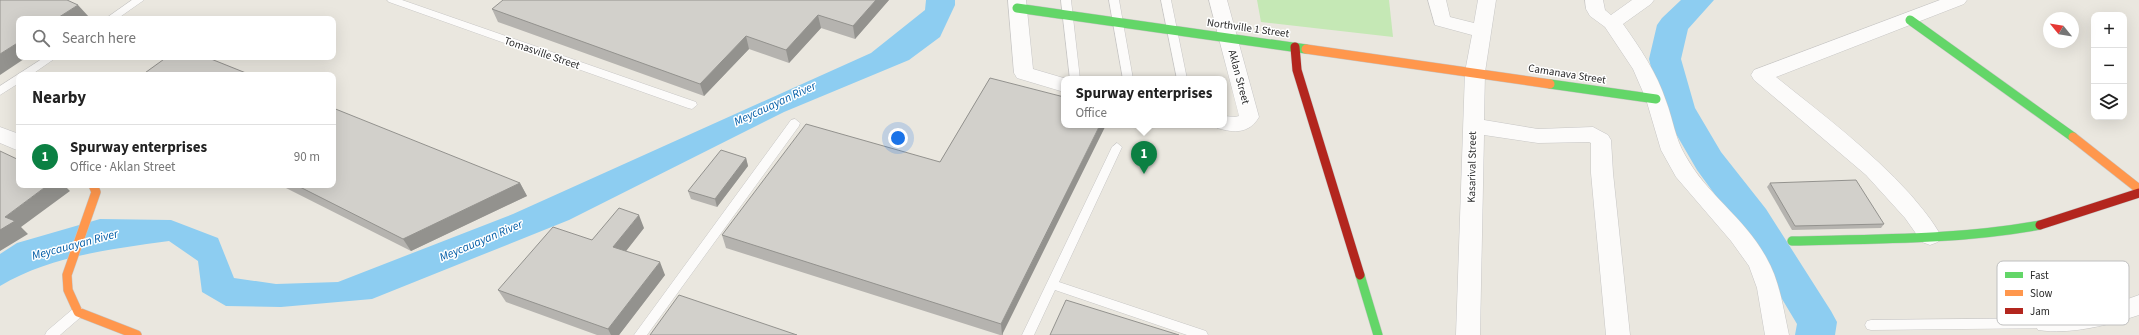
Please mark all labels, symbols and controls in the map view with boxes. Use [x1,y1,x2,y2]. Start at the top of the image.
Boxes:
north arrow [2043,12,2079,48]
map controls [2091,12,2127,120]
button: + [2091,12,2127,48]
street label: Northville 1 Street [1206,15,1290,41]
search box [16,16,336,60]
icon: search [30,27,52,49]
text: Search here [62,28,136,49]
street label: Tomasville Street [502,33,582,73]
street label: Aklan Street [1225,48,1254,106]
button: − [2091,48,2127,84]
street label: Camanava Street [1527,60,1607,88]
popup [1061,76,1227,128]
water label: Meycauayan River [731,77,820,130]
text: Spurway enterprises [1075,83,1213,104]
button: layers [2091,84,2127,120]
text: Nearby [32,86,86,110]
text: Office [1075,104,1107,122]
your location [888,128,908,148]
street label: Kasarival Street [1464,131,1480,203]
text: Spurway enterprises [70,137,207,158]
pin: 1 [1131,141,1157,174]
text: 1 [42,148,48,166]
text: 90 m [294,148,320,166]
text: Office · Aklan Street [70,158,176,176]
water label: Meycauayan River [437,215,526,266]
water label: Meycauayan River [30,225,121,265]
legend [1997,261,2129,325]
text: Fast [2030,268,2049,283]
text: Slow [2030,286,2053,301]
text: Jam [2030,304,2050,319]

